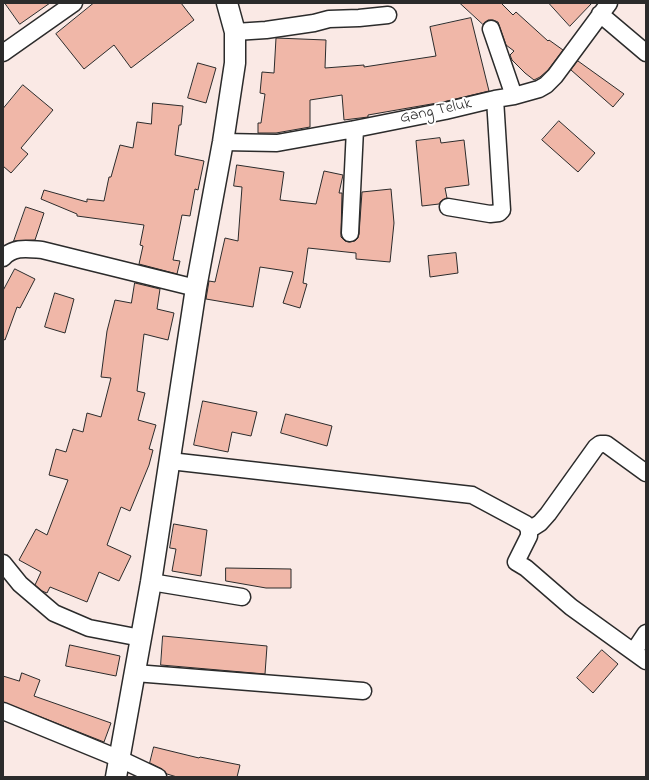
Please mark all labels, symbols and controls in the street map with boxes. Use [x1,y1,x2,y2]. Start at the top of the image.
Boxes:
street label: Gang Teluk [398,95,474,129]

